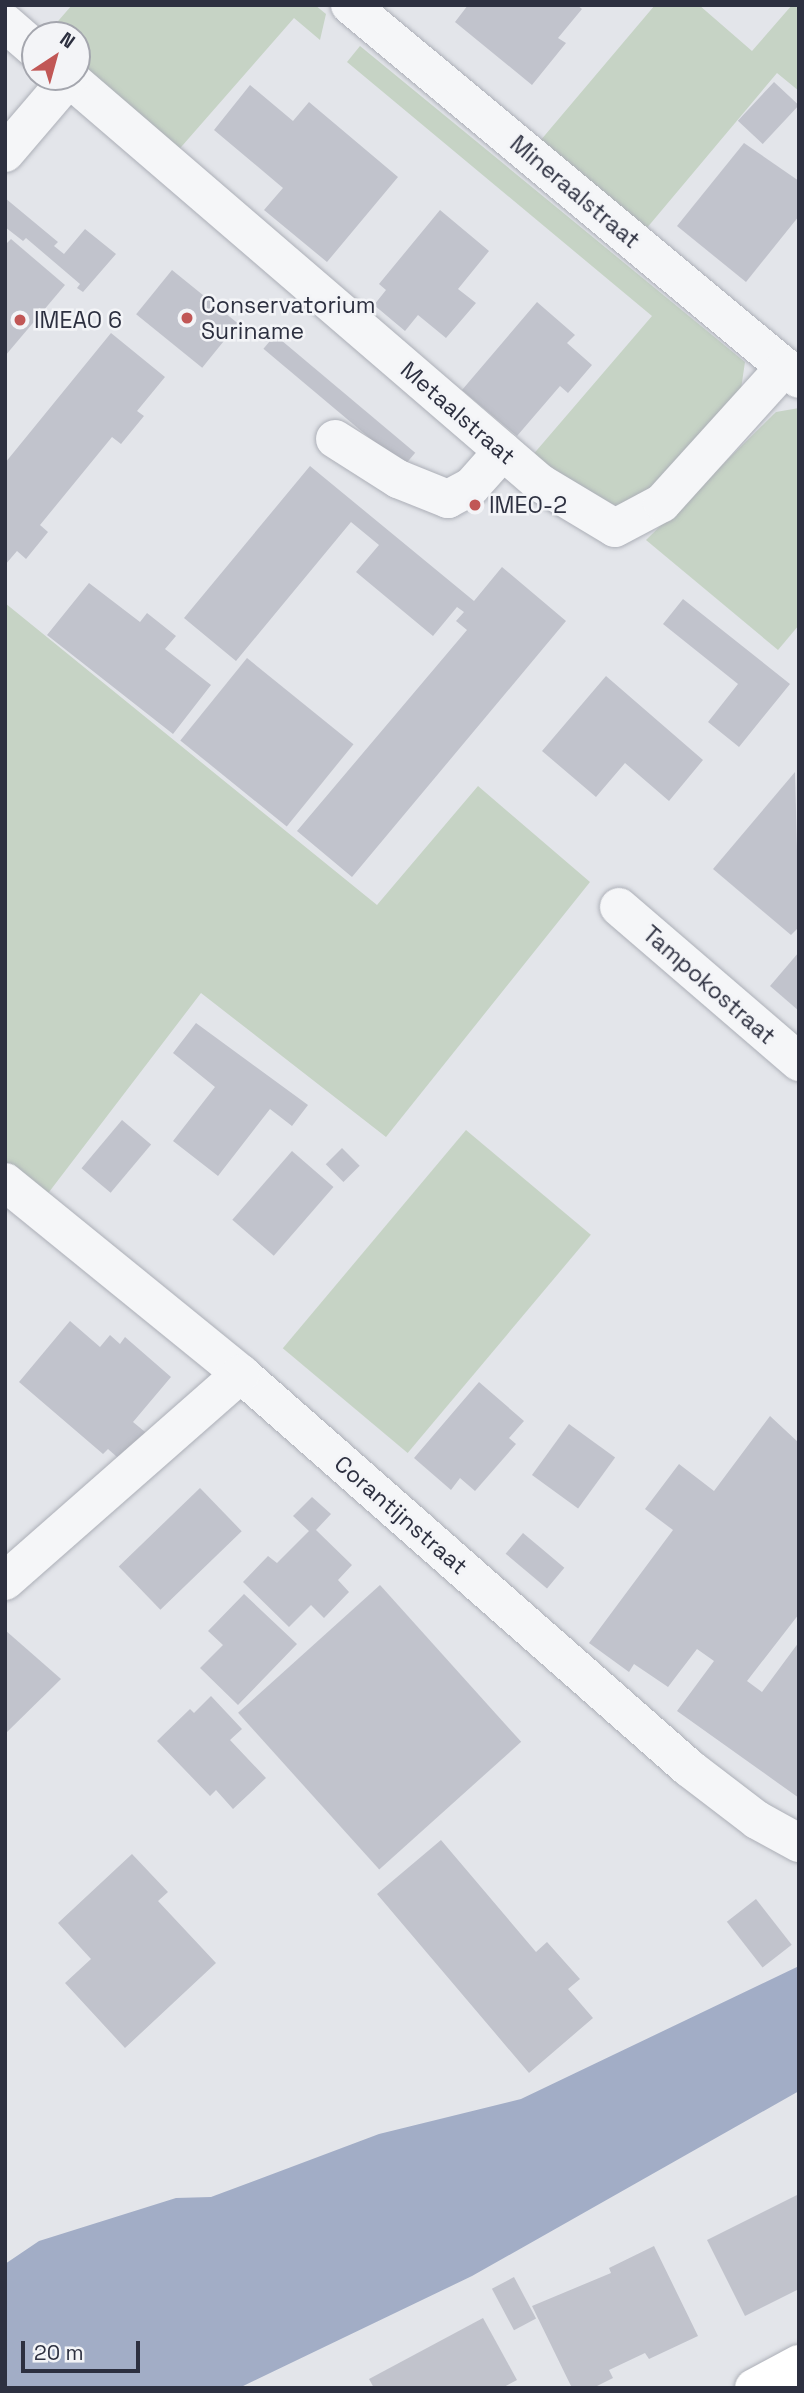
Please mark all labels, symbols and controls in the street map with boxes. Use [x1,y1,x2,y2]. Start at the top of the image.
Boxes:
north arrow [21,21,91,91]
text: N [55,26,80,54]
street label: Mineraalstraat [505,130,645,254]
place label: Conservatorium Suriname [201,291,376,345]
place label: IMEAO 6 [34,306,122,334]
marker: Conservatorium Suriname [179,310,195,326]
marker: IMEAO 6 [12,312,28,328]
street label: Metaalstraat [395,356,521,470]
place label: IMEO-2 [489,491,567,519]
marker: IMEO-2 [467,497,483,513]
street label: Tampokostraat [637,920,781,1050]
street label: Corantijnstraat [329,1450,473,1580]
scale bar [24,2326,144,2370]
text: 20 m [34,2339,84,2366]

